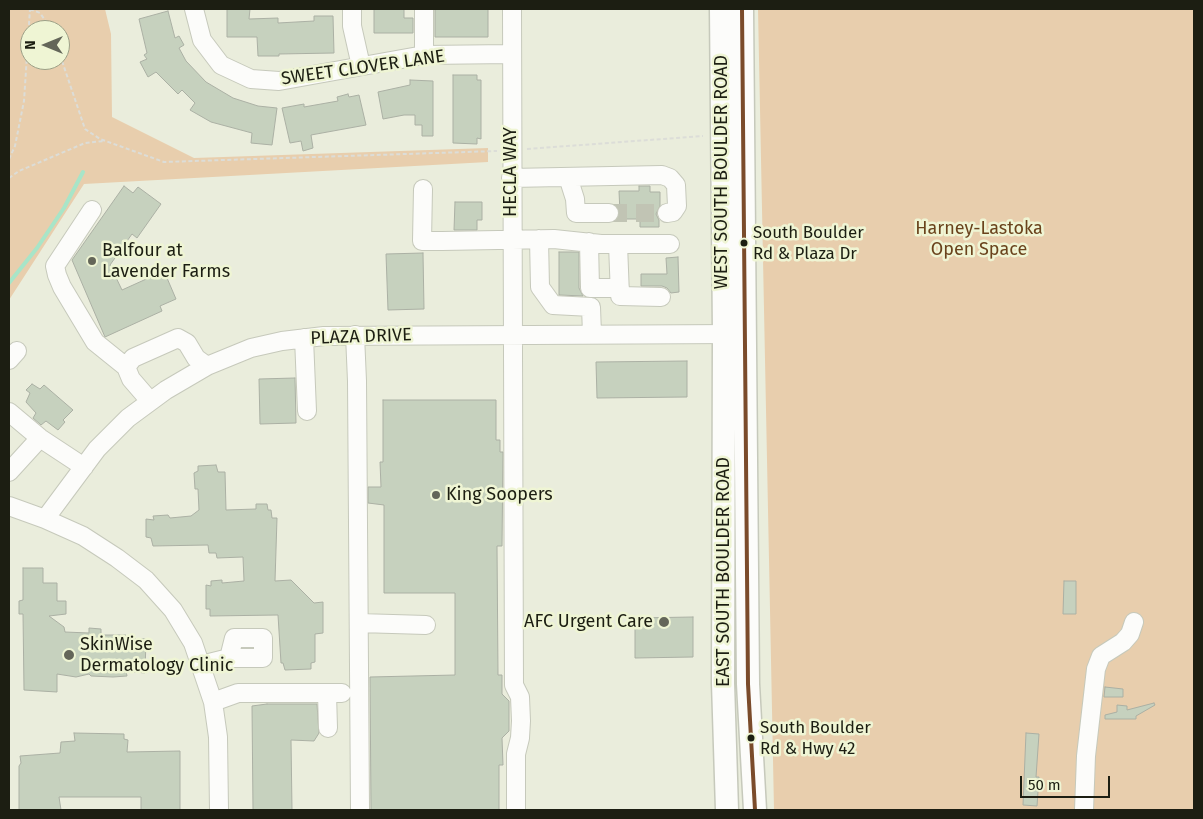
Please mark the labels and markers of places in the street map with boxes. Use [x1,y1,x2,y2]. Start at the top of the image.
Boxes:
place label: South Boulder Rd & Plaza Dr [753,223,864,263]
marker: South Boulder Rd & Plaza Dr [739,238,749,248]
place label: Balfour at Lavender Farms [102,240,230,282]
marker: Balfour at Lavender Farms [86,255,98,267]
place label: King Soopers [446,484,553,506]
marker: King Soopers [430,489,442,501]
place label: AFC Urgent Care [524,611,653,633]
marker: AFC Urgent Care [657,615,671,629]
place label: SkinWise Dermatology Clinic [80,634,233,676]
marker: SkinWise Dermatology Clinic [62,648,76,662]
place label: South Boulder Rd & Hwy 42 [760,718,871,758]
marker: South Boulder Rd & Hwy 42 [746,733,756,743]

